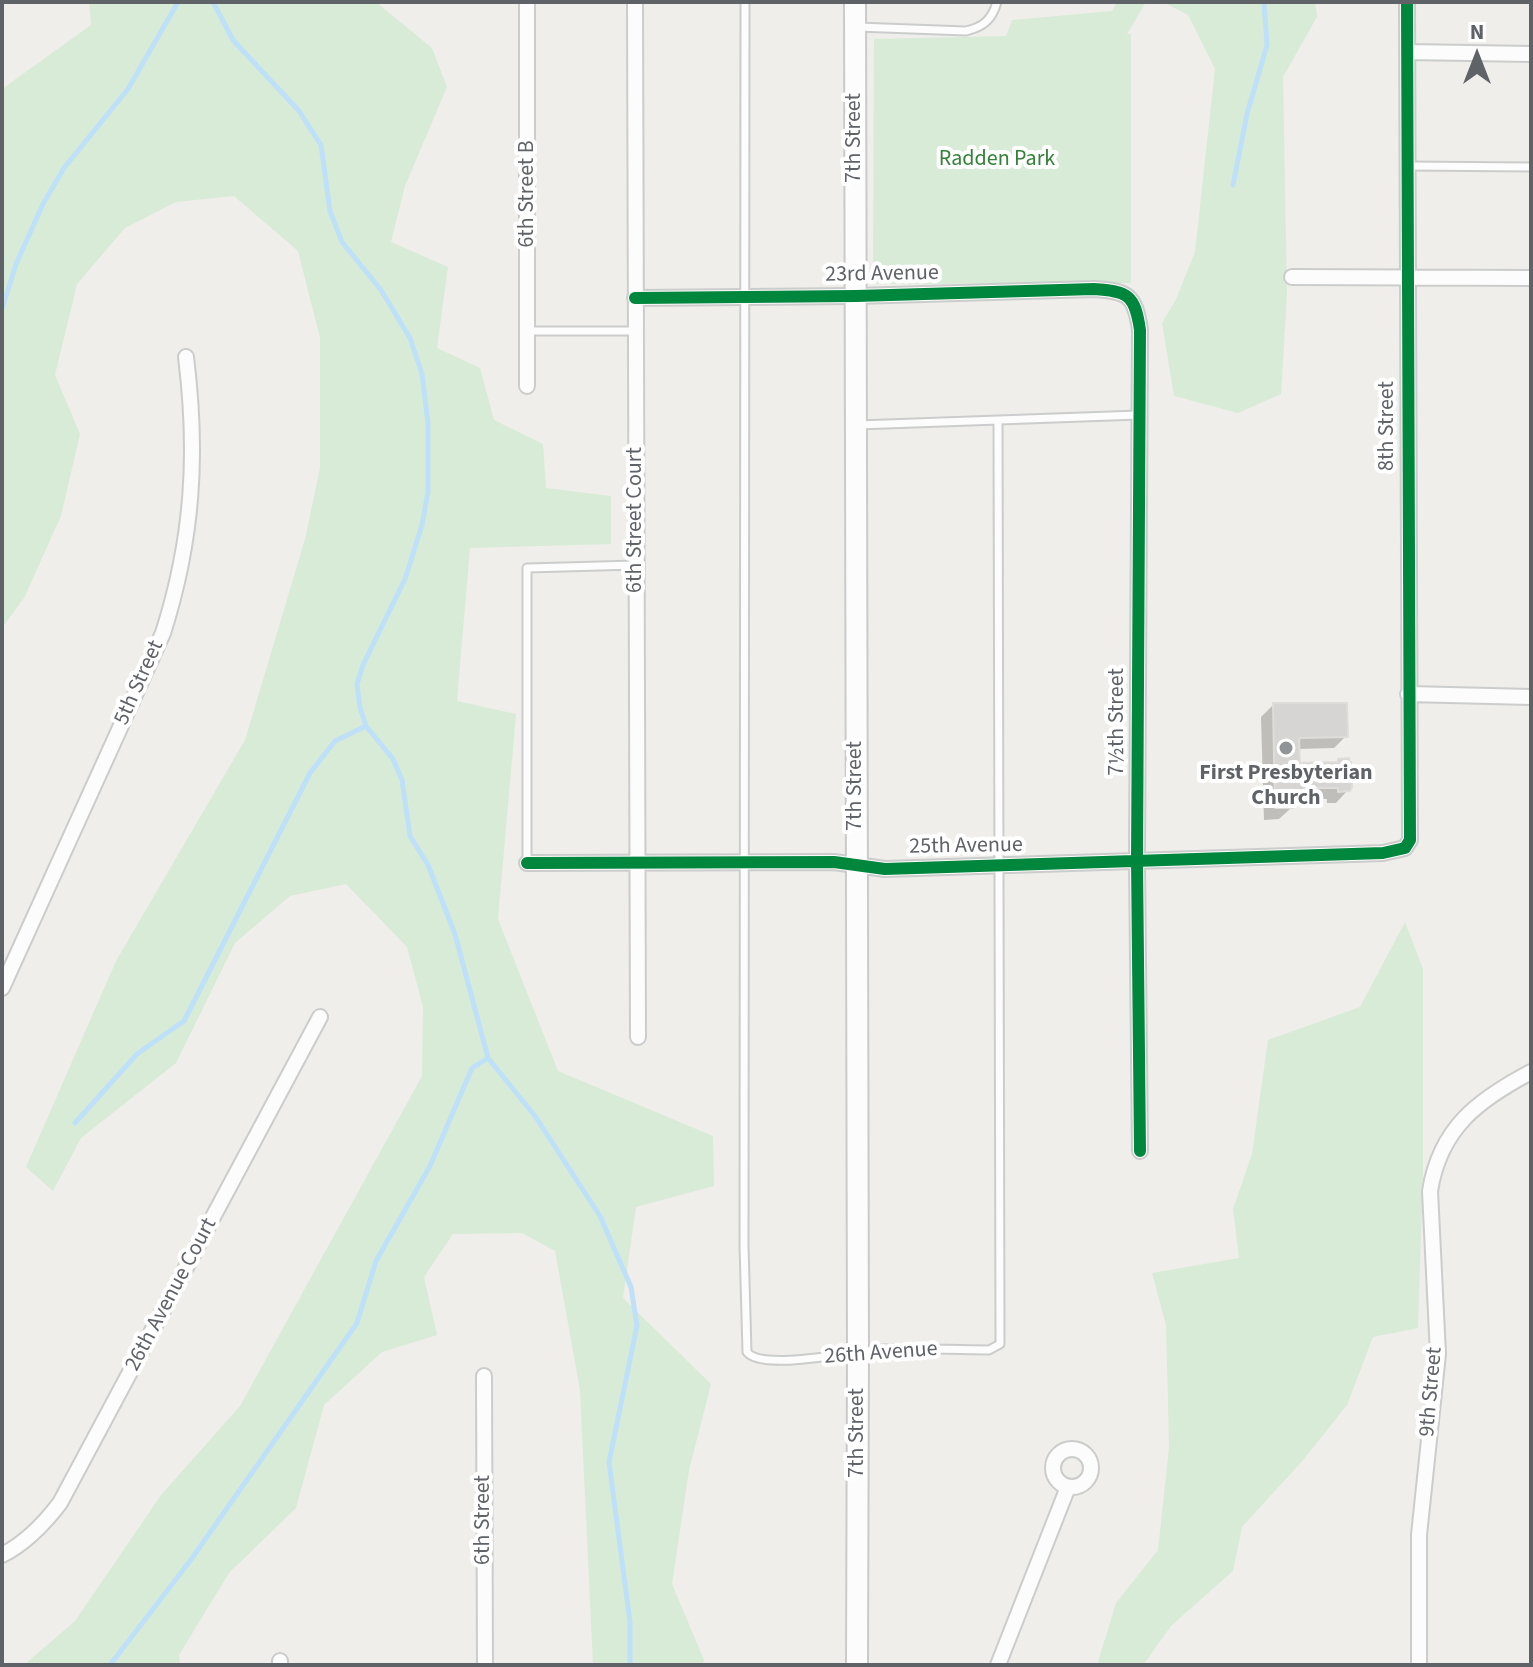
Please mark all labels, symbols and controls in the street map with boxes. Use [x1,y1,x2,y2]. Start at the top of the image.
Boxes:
north arrow [1437,16,1517,96]
text: N [1470,16,1484,48]
street label: 7th Street [842,93,868,183]
street label: 6th Street B [515,140,541,248]
park label: Radden Park [939,147,1055,173]
street label: 23rd Avenue [825,261,939,289]
street label: 8th Street [1375,381,1401,471]
street label: 6th Street Court [623,447,649,593]
street label: 5th Street [110,637,170,729]
street label: 7½th Street [1105,668,1131,776]
marker: First Presbyterian Church [1277,739,1295,757]
street label: 7th Street [843,741,869,831]
place label: First Presbyterian Church [1199,761,1373,812]
street label: 25th Avenue [909,833,1023,861]
street label: 26th Avenue Court [121,1214,223,1376]
street label: 26th Avenue [823,1337,939,1371]
street label: 9th Street [1415,1346,1449,1438]
street label: 7th Street [845,1388,871,1478]
street label: 6th Street [471,1475,497,1565]

